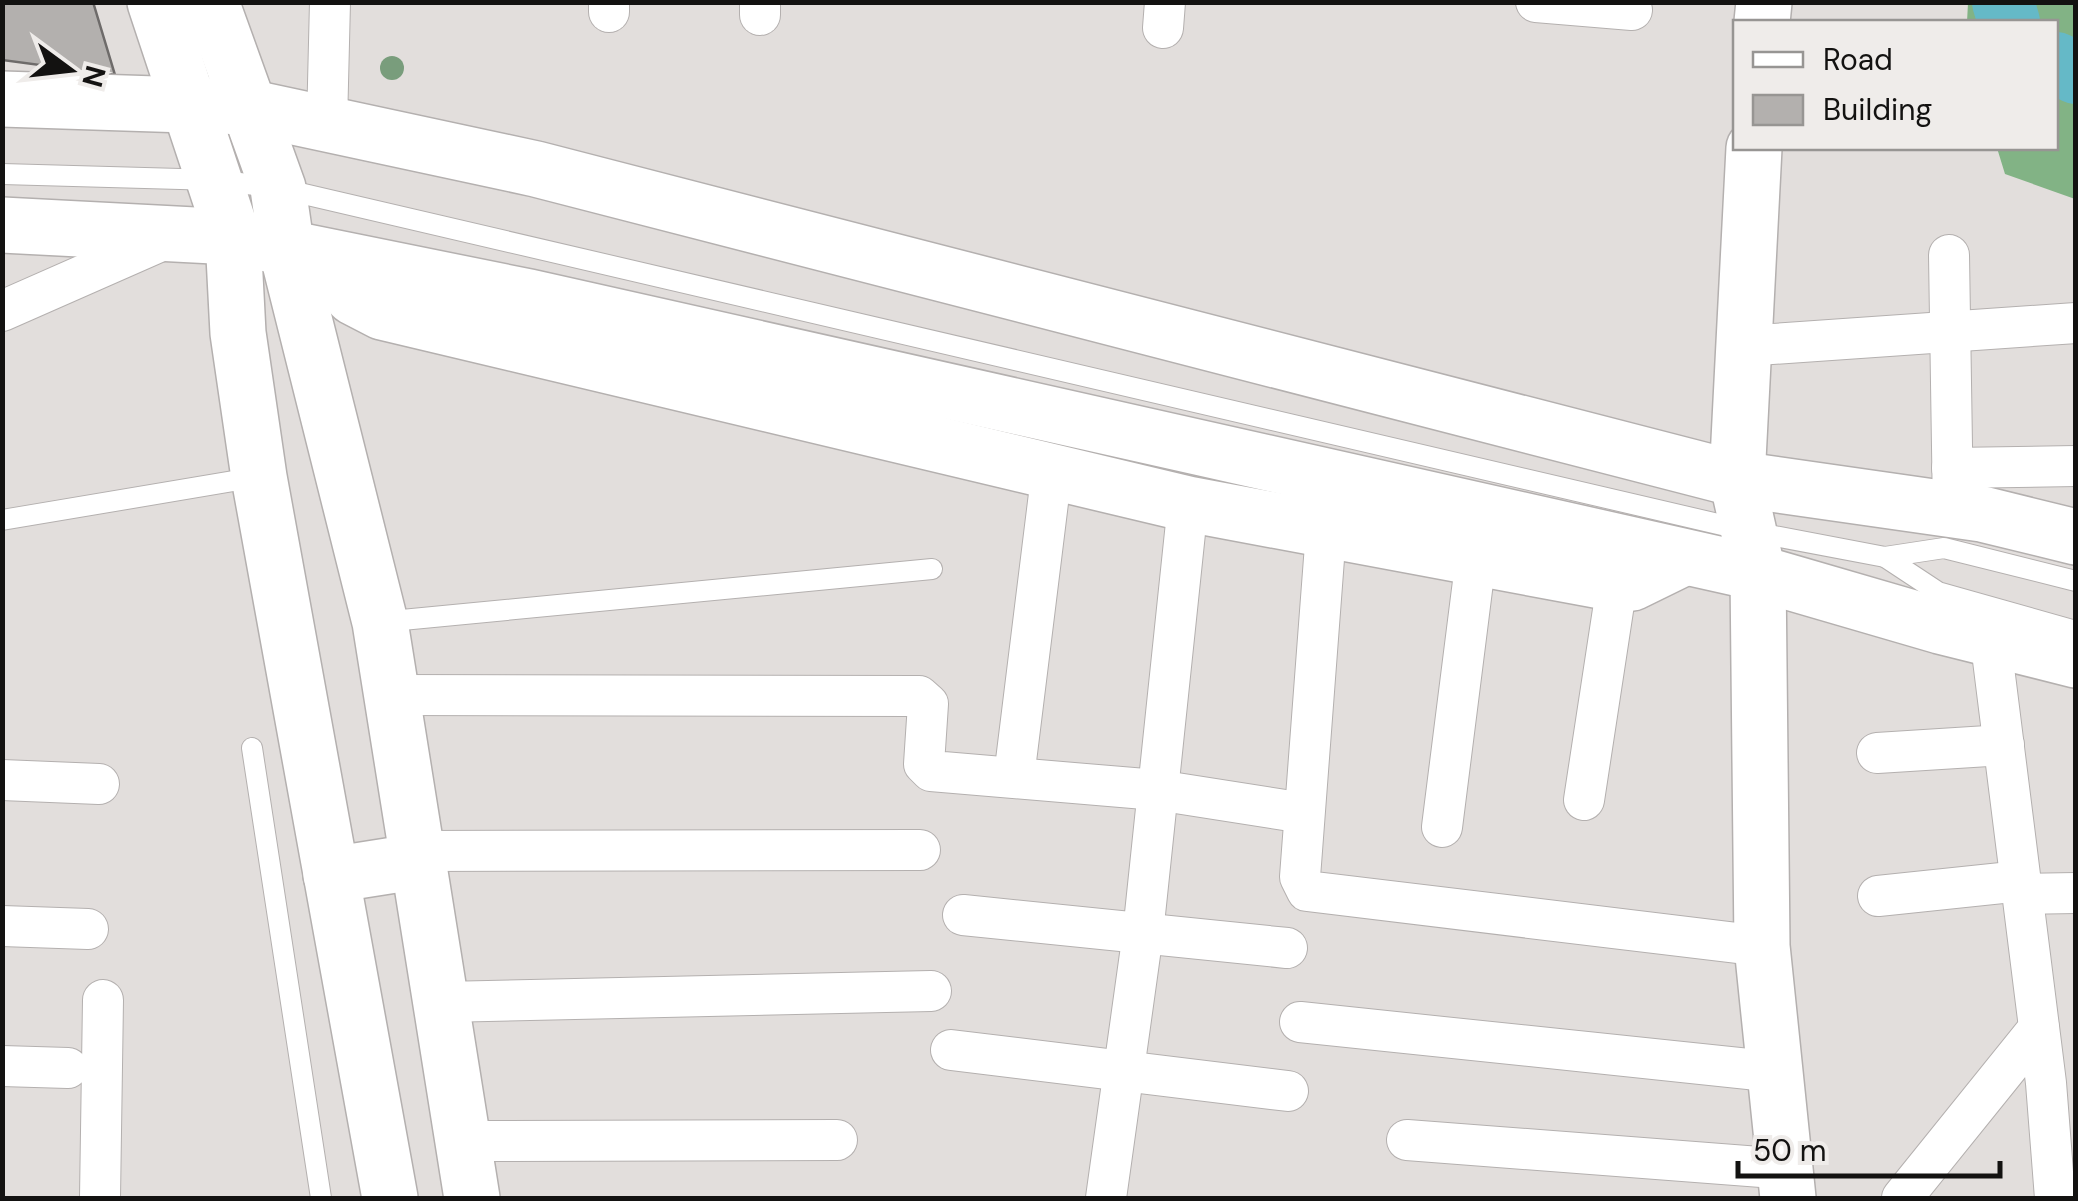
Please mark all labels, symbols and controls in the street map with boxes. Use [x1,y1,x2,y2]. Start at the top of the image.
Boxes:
north arrow [20,20,120,120]
legend [1733,20,2058,150]
text: Road [1823,40,1893,79]
text: N [73,62,114,91]
text: Building [1823,90,1932,129]
scale bar [1738,1116,2000,1178]
text: 50 m [1753,1131,1827,1170]

